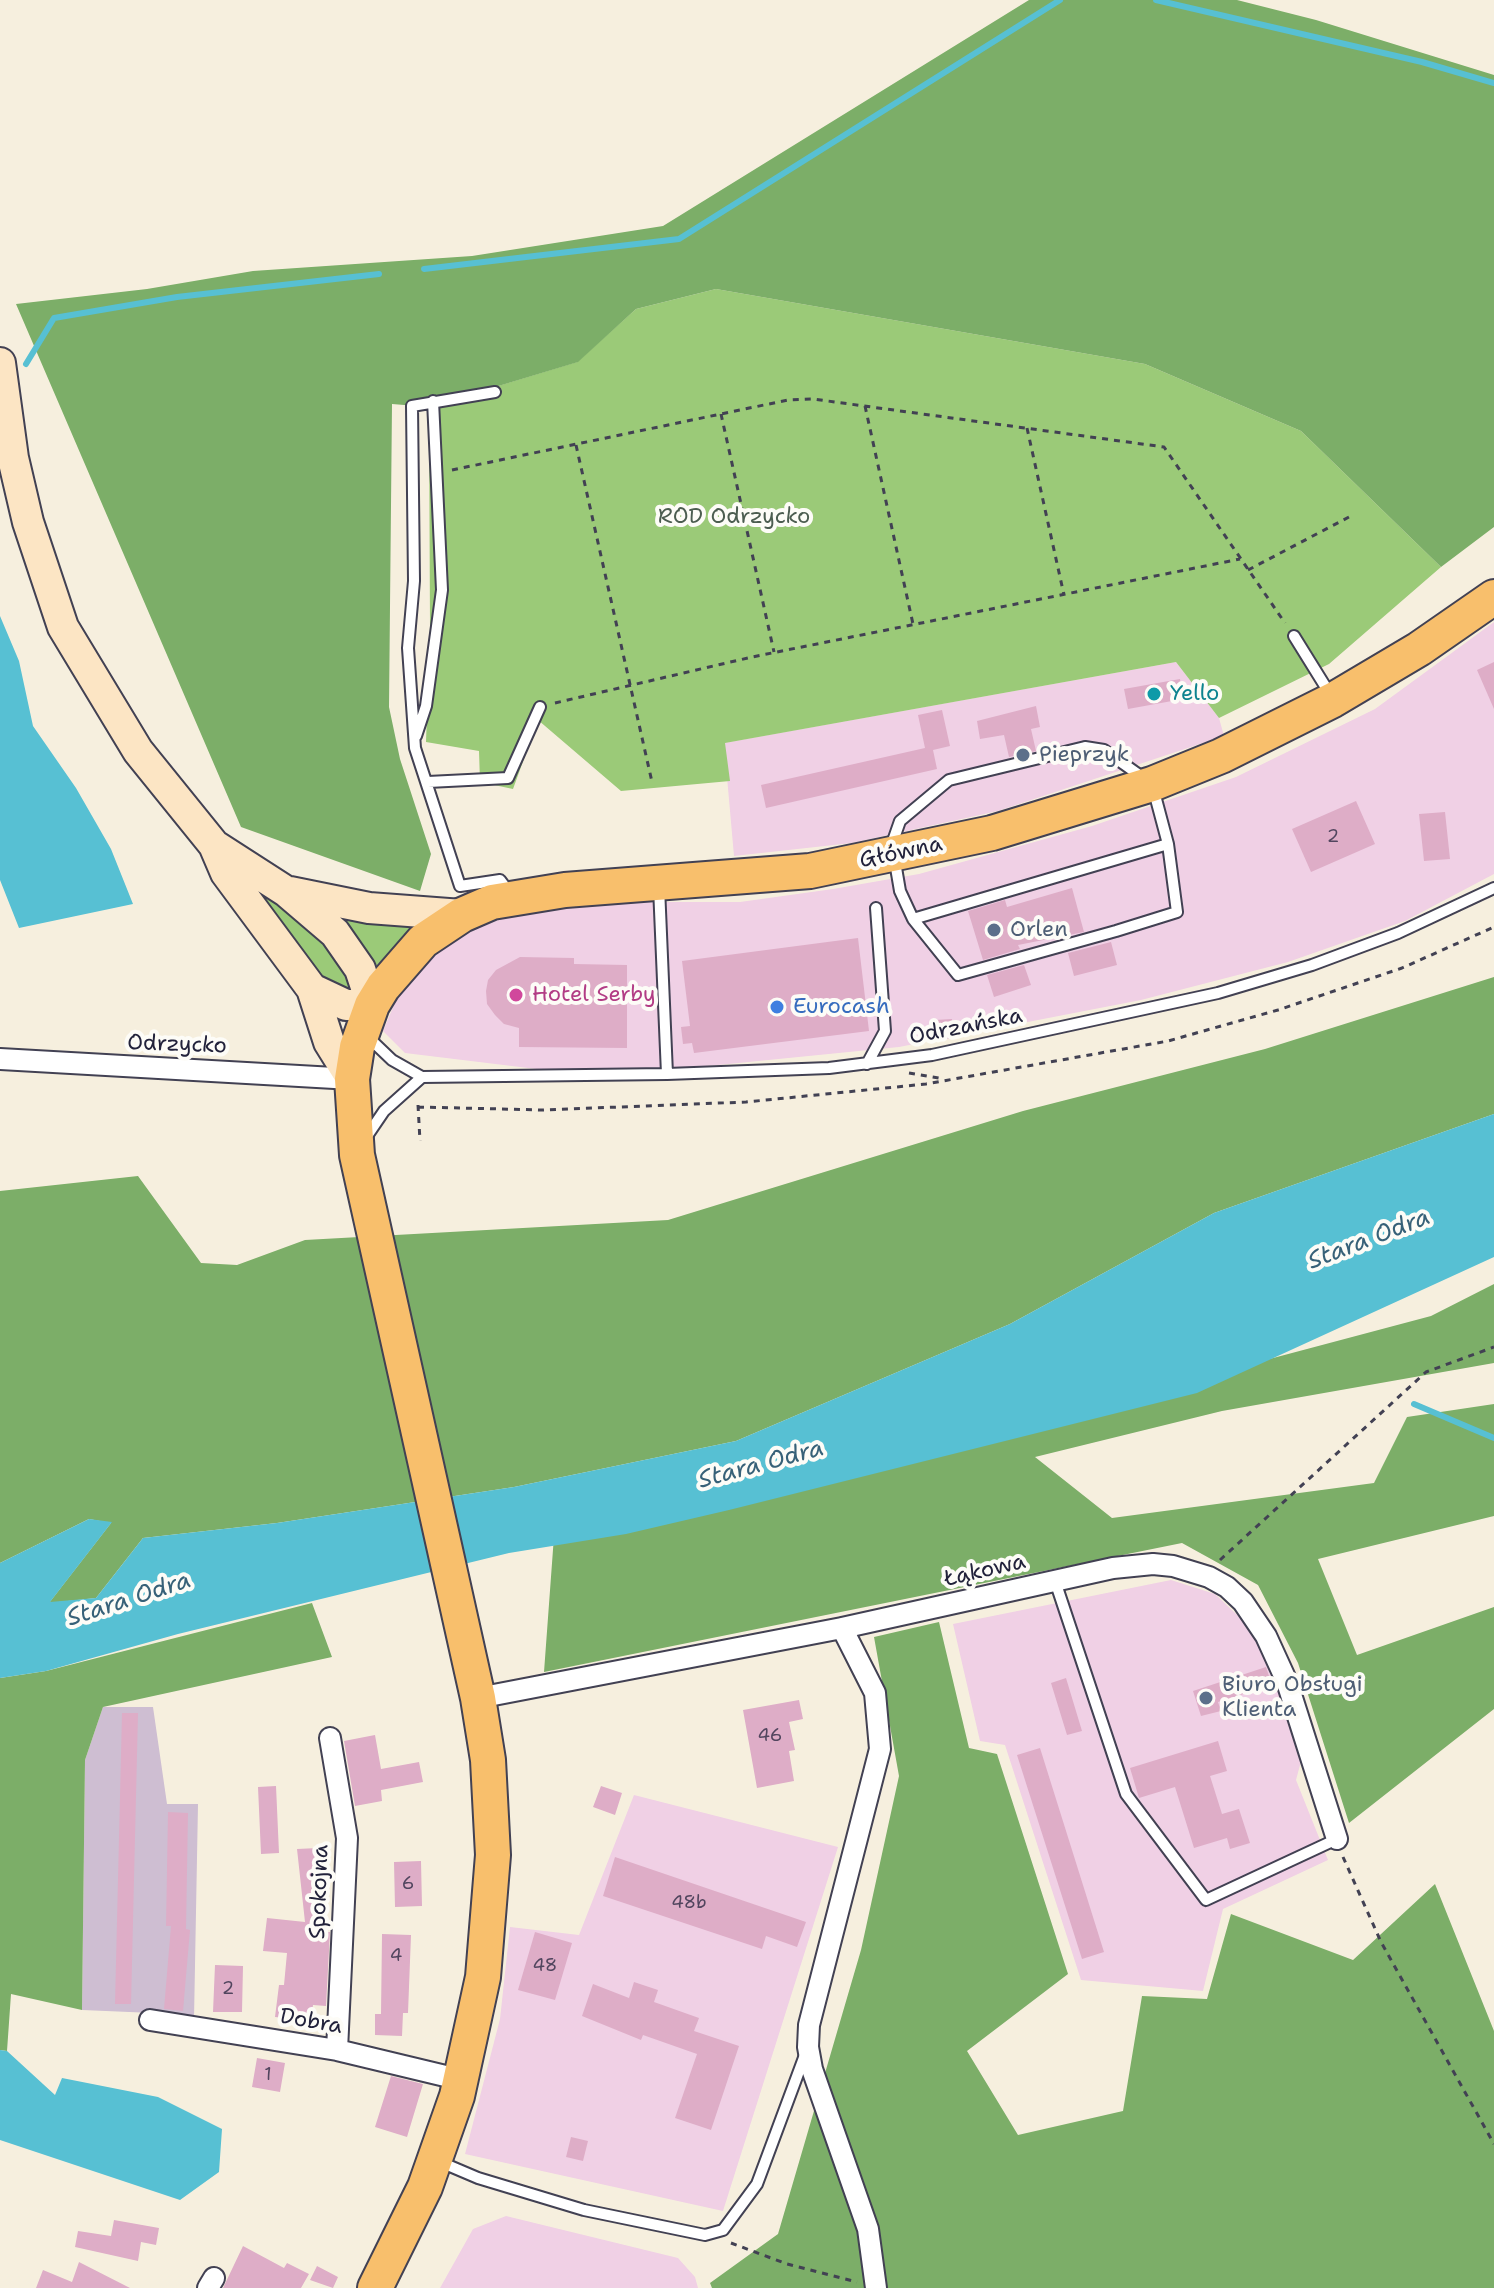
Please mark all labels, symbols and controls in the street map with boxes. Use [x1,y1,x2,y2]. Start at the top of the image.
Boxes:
park label: ROD Odrzycko [658,504,810,530]
place label: Yello [1170,681,1219,707]
marker: Yello [1145,685,1163,703]
place label: Pieprzyk [1039,742,1129,768]
marker: Pieprzyk [1014,746,1032,764]
house number: 2 [1327,826,1339,848]
street label: Główna [857,831,945,875]
place label: Orlen [1010,917,1068,943]
marker: Orlen [985,921,1003,939]
place label: Hotel Serby [532,982,656,1008]
marker: Hotel Serby [507,986,525,1004]
place label: Eurocash [793,994,890,1020]
marker: Eurocash [768,998,786,1016]
street label: Odrzańska [907,1003,1025,1051]
street label: Odrzycko [127,1030,227,1060]
water label: Stara Odra [1304,1203,1434,1277]
water label: Stara Odra [695,1434,827,1496]
street label: Łąkowa [942,1549,1028,1593]
water label: Stara Odra [63,1566,195,1634]
place label: Biuro Obsługi Klienta [1222,1672,1363,1724]
marker: Biuro Obsługi Klienta [1197,1689,1215,1707]
house number: 46 [758,1725,782,1747]
street label: Spokojna [305,1844,335,1940]
house number: 6 [402,1873,414,1895]
house number: 48b [671,1892,707,1914]
house number: 4 [390,1945,402,1967]
house number: 48 [533,1955,557,1977]
house number: 2 [222,1978,234,2000]
street label: Dobra [278,2004,344,2040]
house number: 1 [264,2064,272,2086]

